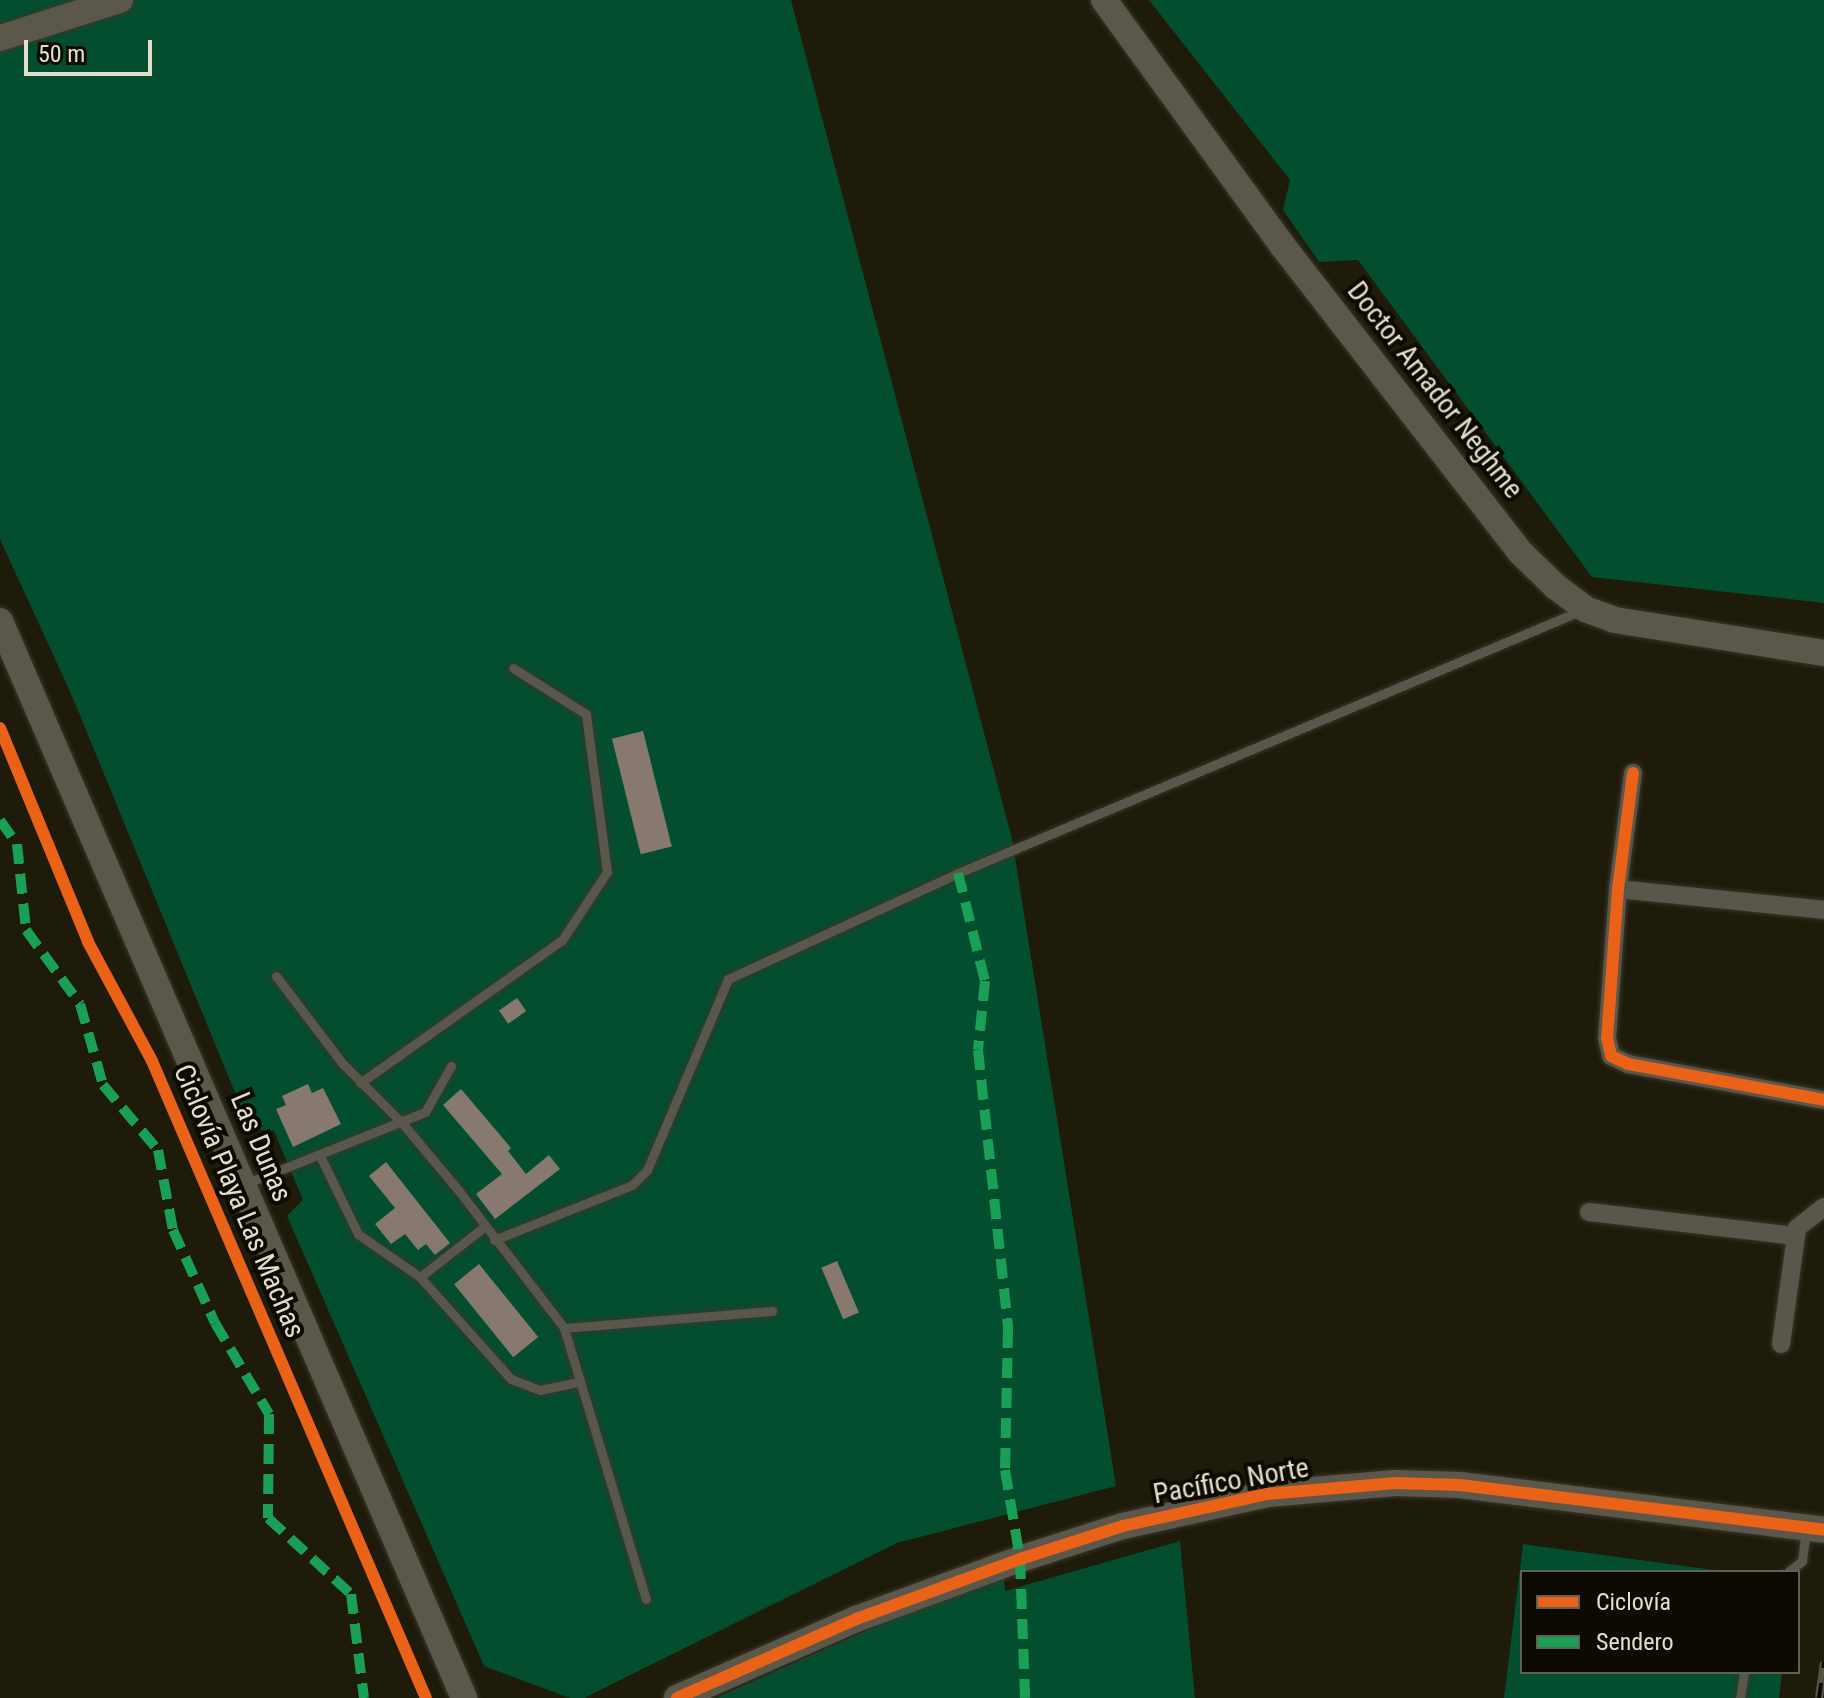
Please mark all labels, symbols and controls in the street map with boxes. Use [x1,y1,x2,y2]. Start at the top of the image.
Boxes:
scale bar [28,24,156,74]
text: 50 m [38,40,85,68]
street label: Doctor Amador Neghme [1340,275,1530,505]
street label: Ciclovía Playa Las Machas [166,1059,312,1343]
street label: Las Dunas [223,1087,299,1207]
street label: Pacífico Norte [1151,1451,1311,1511]
legend [1520,1570,1800,1674]
text: Ciclovía [1596,1588,1671,1616]
text: Sendero [1596,1628,1674,1656]

